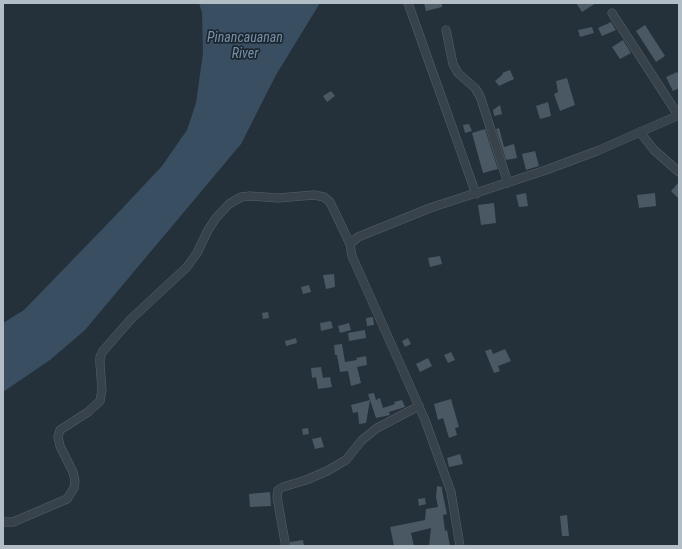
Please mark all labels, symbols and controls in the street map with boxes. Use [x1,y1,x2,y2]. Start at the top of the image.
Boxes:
water label: Pinancauanan River [207,29,283,61]

